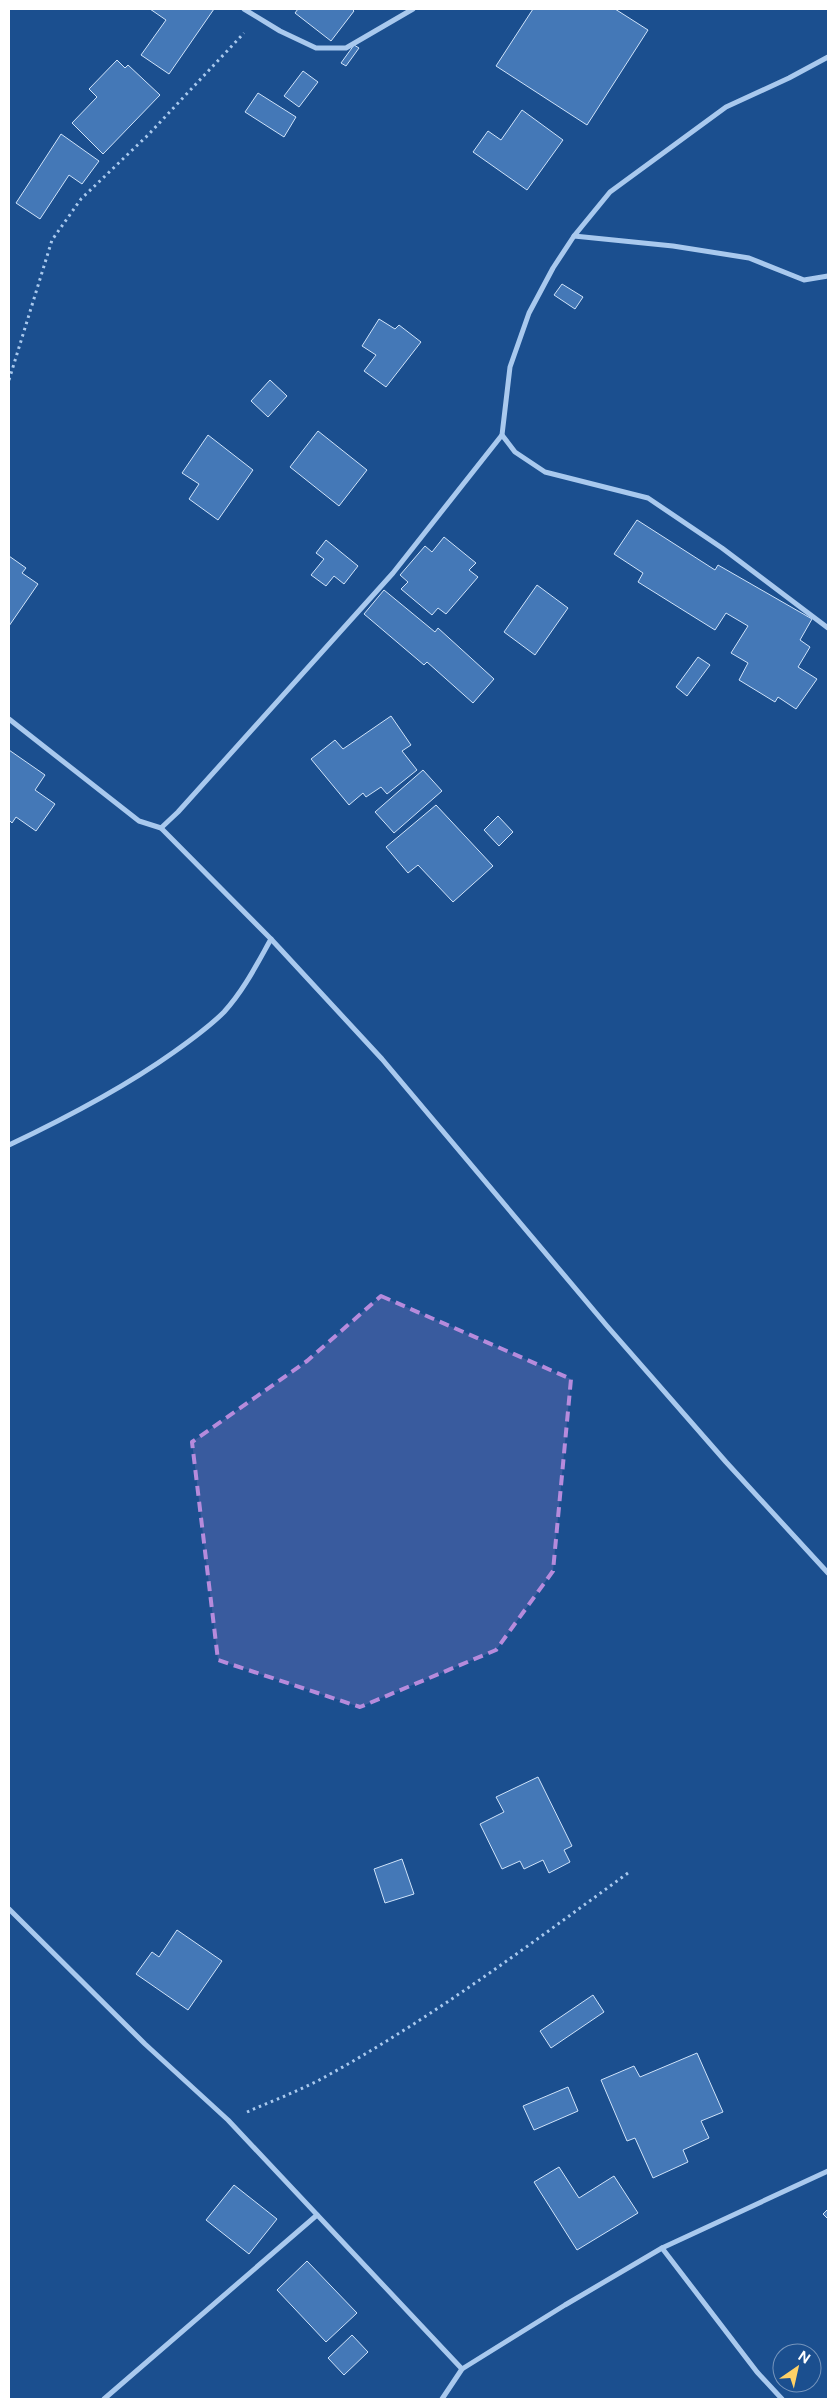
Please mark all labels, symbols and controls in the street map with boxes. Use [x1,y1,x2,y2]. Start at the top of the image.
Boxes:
north arrow [772,2343,822,2393]
text: N [795,2348,813,2367]

